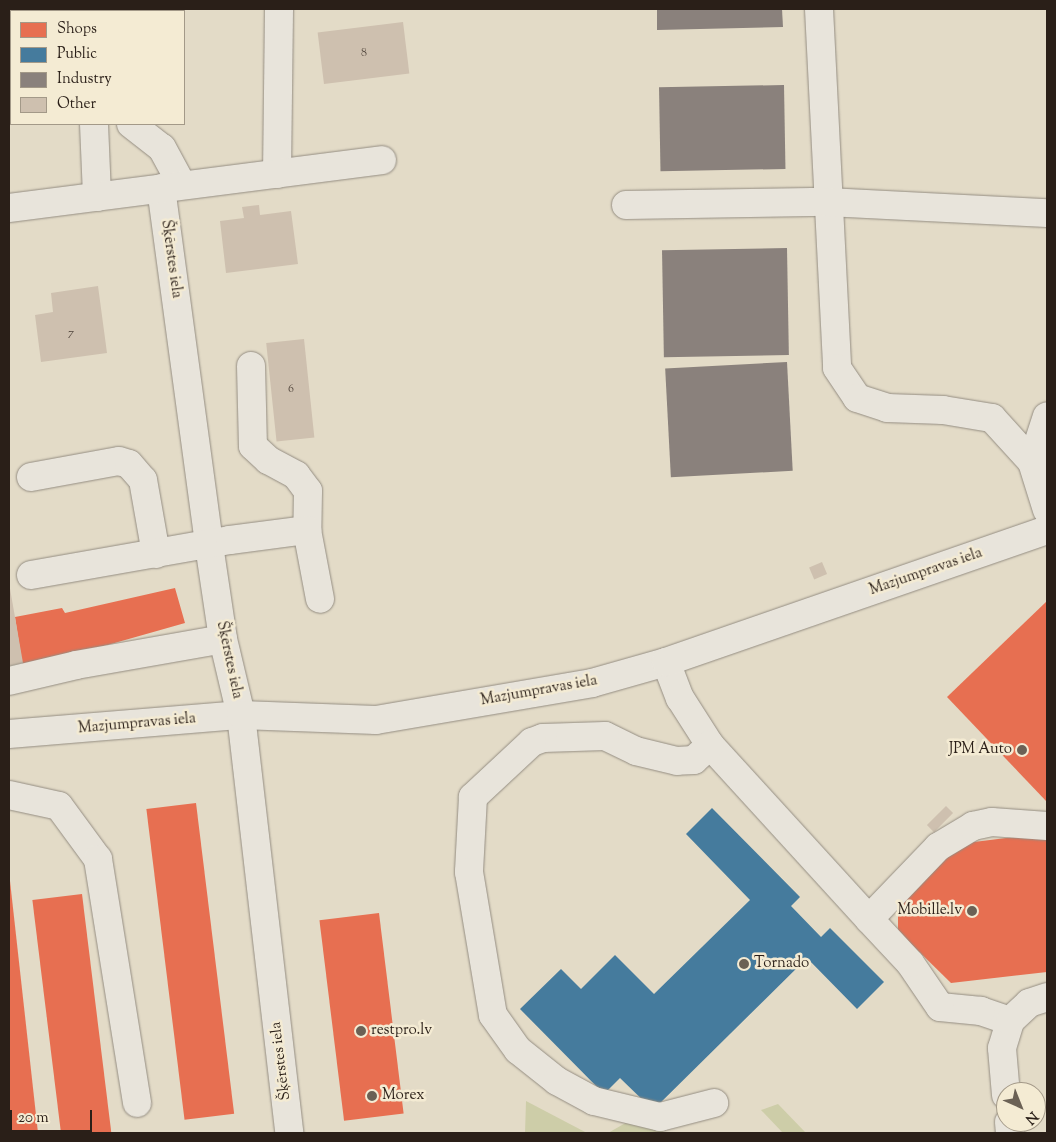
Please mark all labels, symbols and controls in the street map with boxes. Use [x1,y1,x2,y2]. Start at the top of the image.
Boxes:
legend [10,10,185,125]
text: Shops [57,19,97,40]
text: Public [57,44,97,65]
house number: 8 [361,47,367,61]
text: Industry [57,69,112,90]
text: Other [57,94,96,115]
street label: Šķērstes iela [157,219,185,299]
house number: 7 [68,327,74,341]
house number: 6 [288,383,294,397]
street label: Mazjumpravas iela [867,544,985,600]
street label: Šķērstes iela [212,620,246,700]
street label: Mazjumpravas iela [479,672,599,710]
street label: Mazjumpravas iela [77,710,197,738]
place label: JPM Auto [949,741,1012,759]
marker: JPM Auto [1016,744,1028,756]
place label: Mobille.lv [897,902,962,920]
marker: Mobille.lv [966,905,978,917]
place label: Tornado [754,955,809,973]
marker: Tornado [738,958,750,970]
street label: Šķērstes iela [267,1021,295,1101]
place label: restpro.lv [371,1022,432,1040]
marker: restpro.lv [355,1025,367,1037]
north arrow [996,1082,1046,1132]
place label: Morex [382,1087,424,1105]
marker: Morex [366,1090,378,1102]
scale bar [12,1100,95,1132]
text: N [1020,1106,1042,1128]
text: 20 m [18,1108,49,1129]

